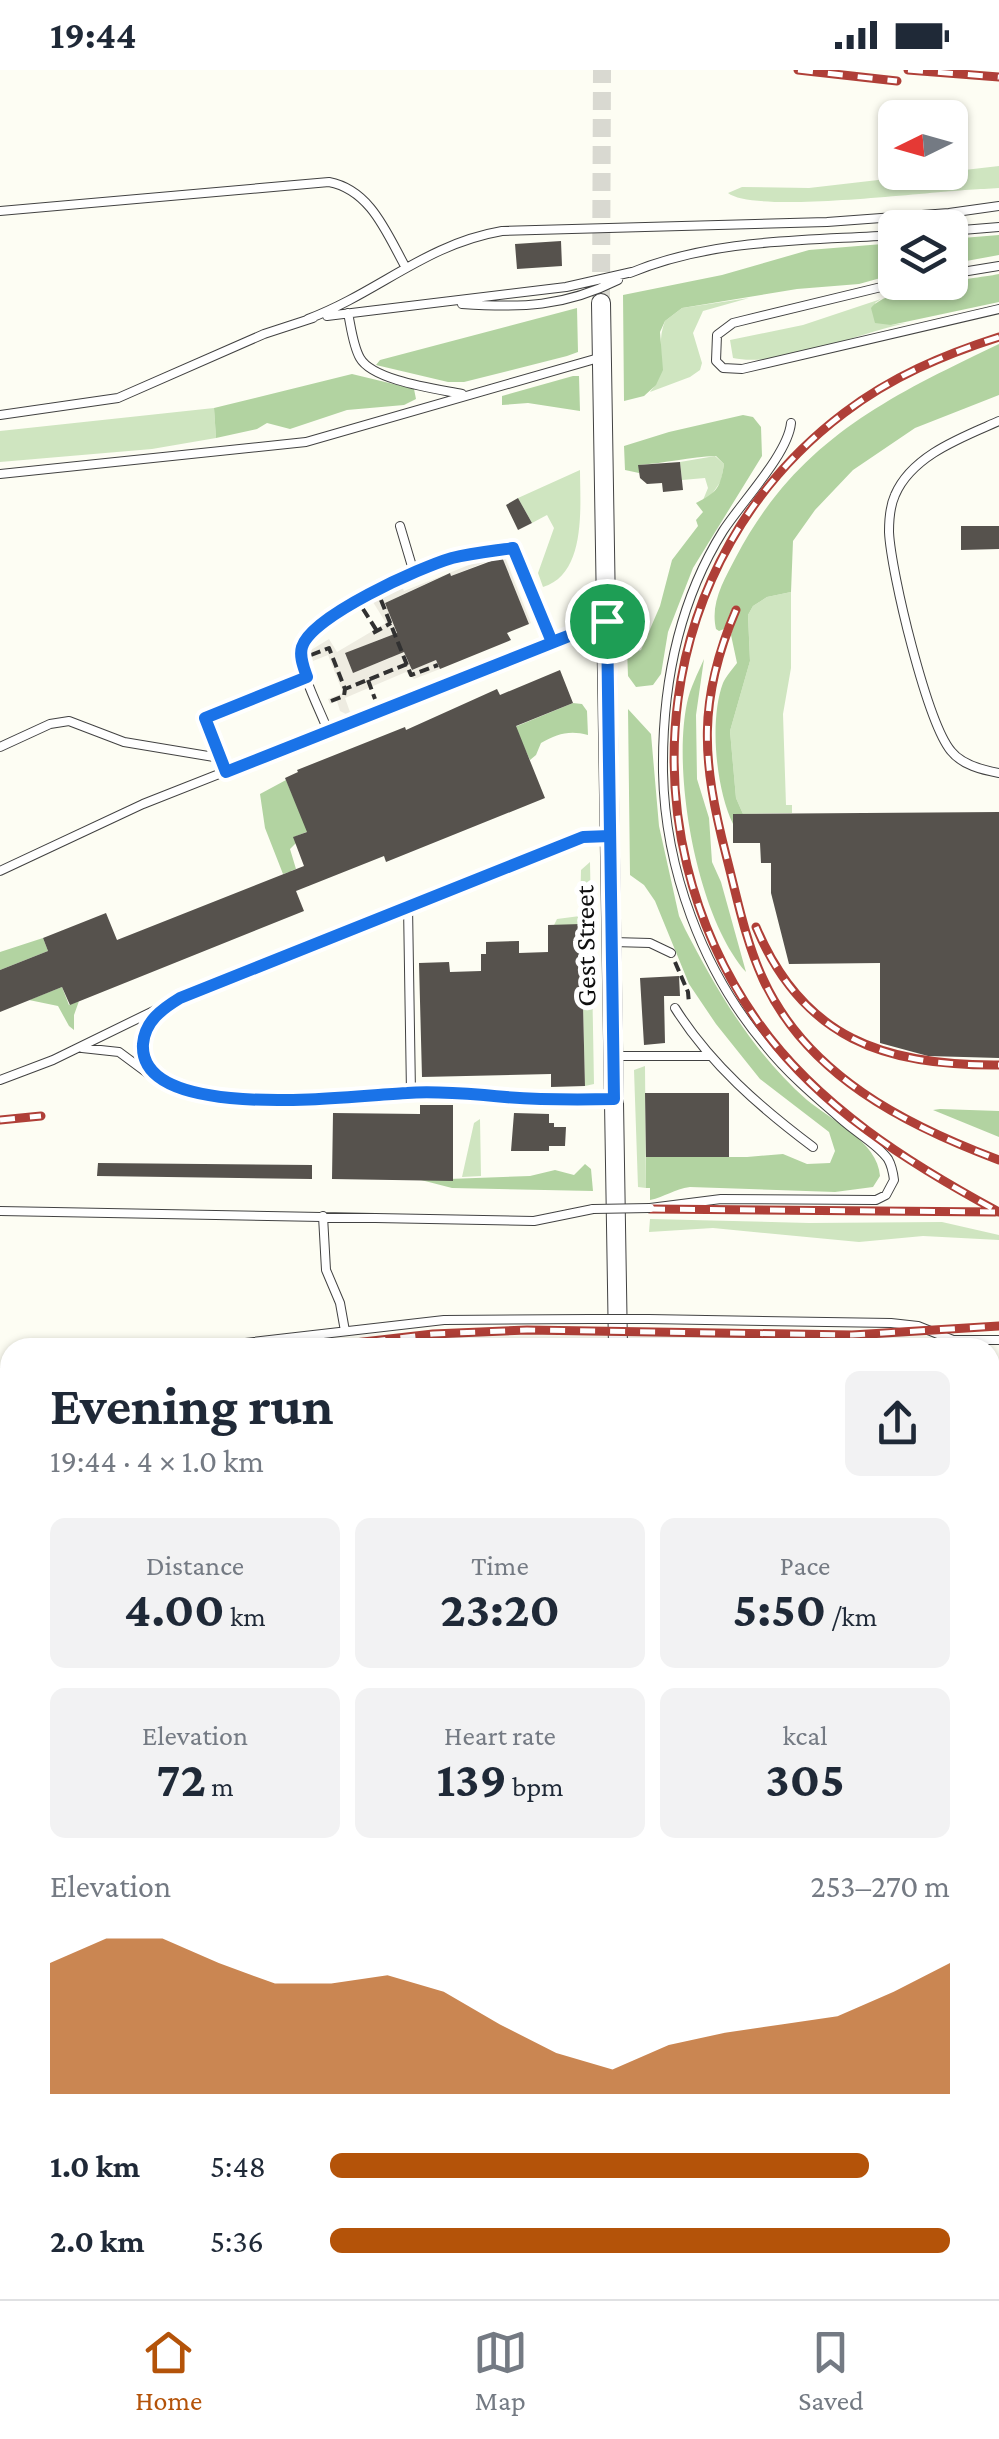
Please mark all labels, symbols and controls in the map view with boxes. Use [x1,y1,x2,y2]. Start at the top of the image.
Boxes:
text: 19:44 [50,14,137,56]
north arrow [878,100,968,190]
map controls [878,100,968,300]
button: layers [878,210,968,300]
pin [565,579,650,664]
icon: arrive [580,594,635,649]
street label: Gest Street [568,884,602,1007]
button: share [845,1371,950,1476]
text: Evening run [50,1375,334,1436]
text: 19:44 · 4 × 1.0 km [50,1443,264,1479]
text: Distance [146,1550,244,1581]
text: Time [471,1550,529,1581]
text: Pace [780,1550,830,1581]
text: 4.00 [124,1581,225,1637]
text: 23:20 [440,1581,560,1637]
text: 5:50 [733,1581,826,1637]
text: km [225,1601,266,1632]
text: /km [826,1601,877,1632]
text: Elevation [142,1720,248,1751]
text: Heart rate [444,1720,556,1751]
text: kcal [782,1720,828,1751]
text: 72 [156,1751,206,1807]
text: 139 [436,1751,507,1807]
text: 305 [765,1751,845,1807]
text: m [206,1771,234,1802]
text: bpm [507,1771,564,1802]
text: Elevation [50,1868,171,1904]
text: 253–270 m [810,1868,950,1904]
text: 1.0 km [50,2148,140,2184]
text: 5:48 [210,2148,266,2184]
text: 2.0 km [50,2223,145,2259]
text: 5:36 [210,2223,264,2259]
tab: Home [135,2325,202,2416]
tab: Map [473,2325,528,2416]
tab: Saved [798,2325,864,2416]

